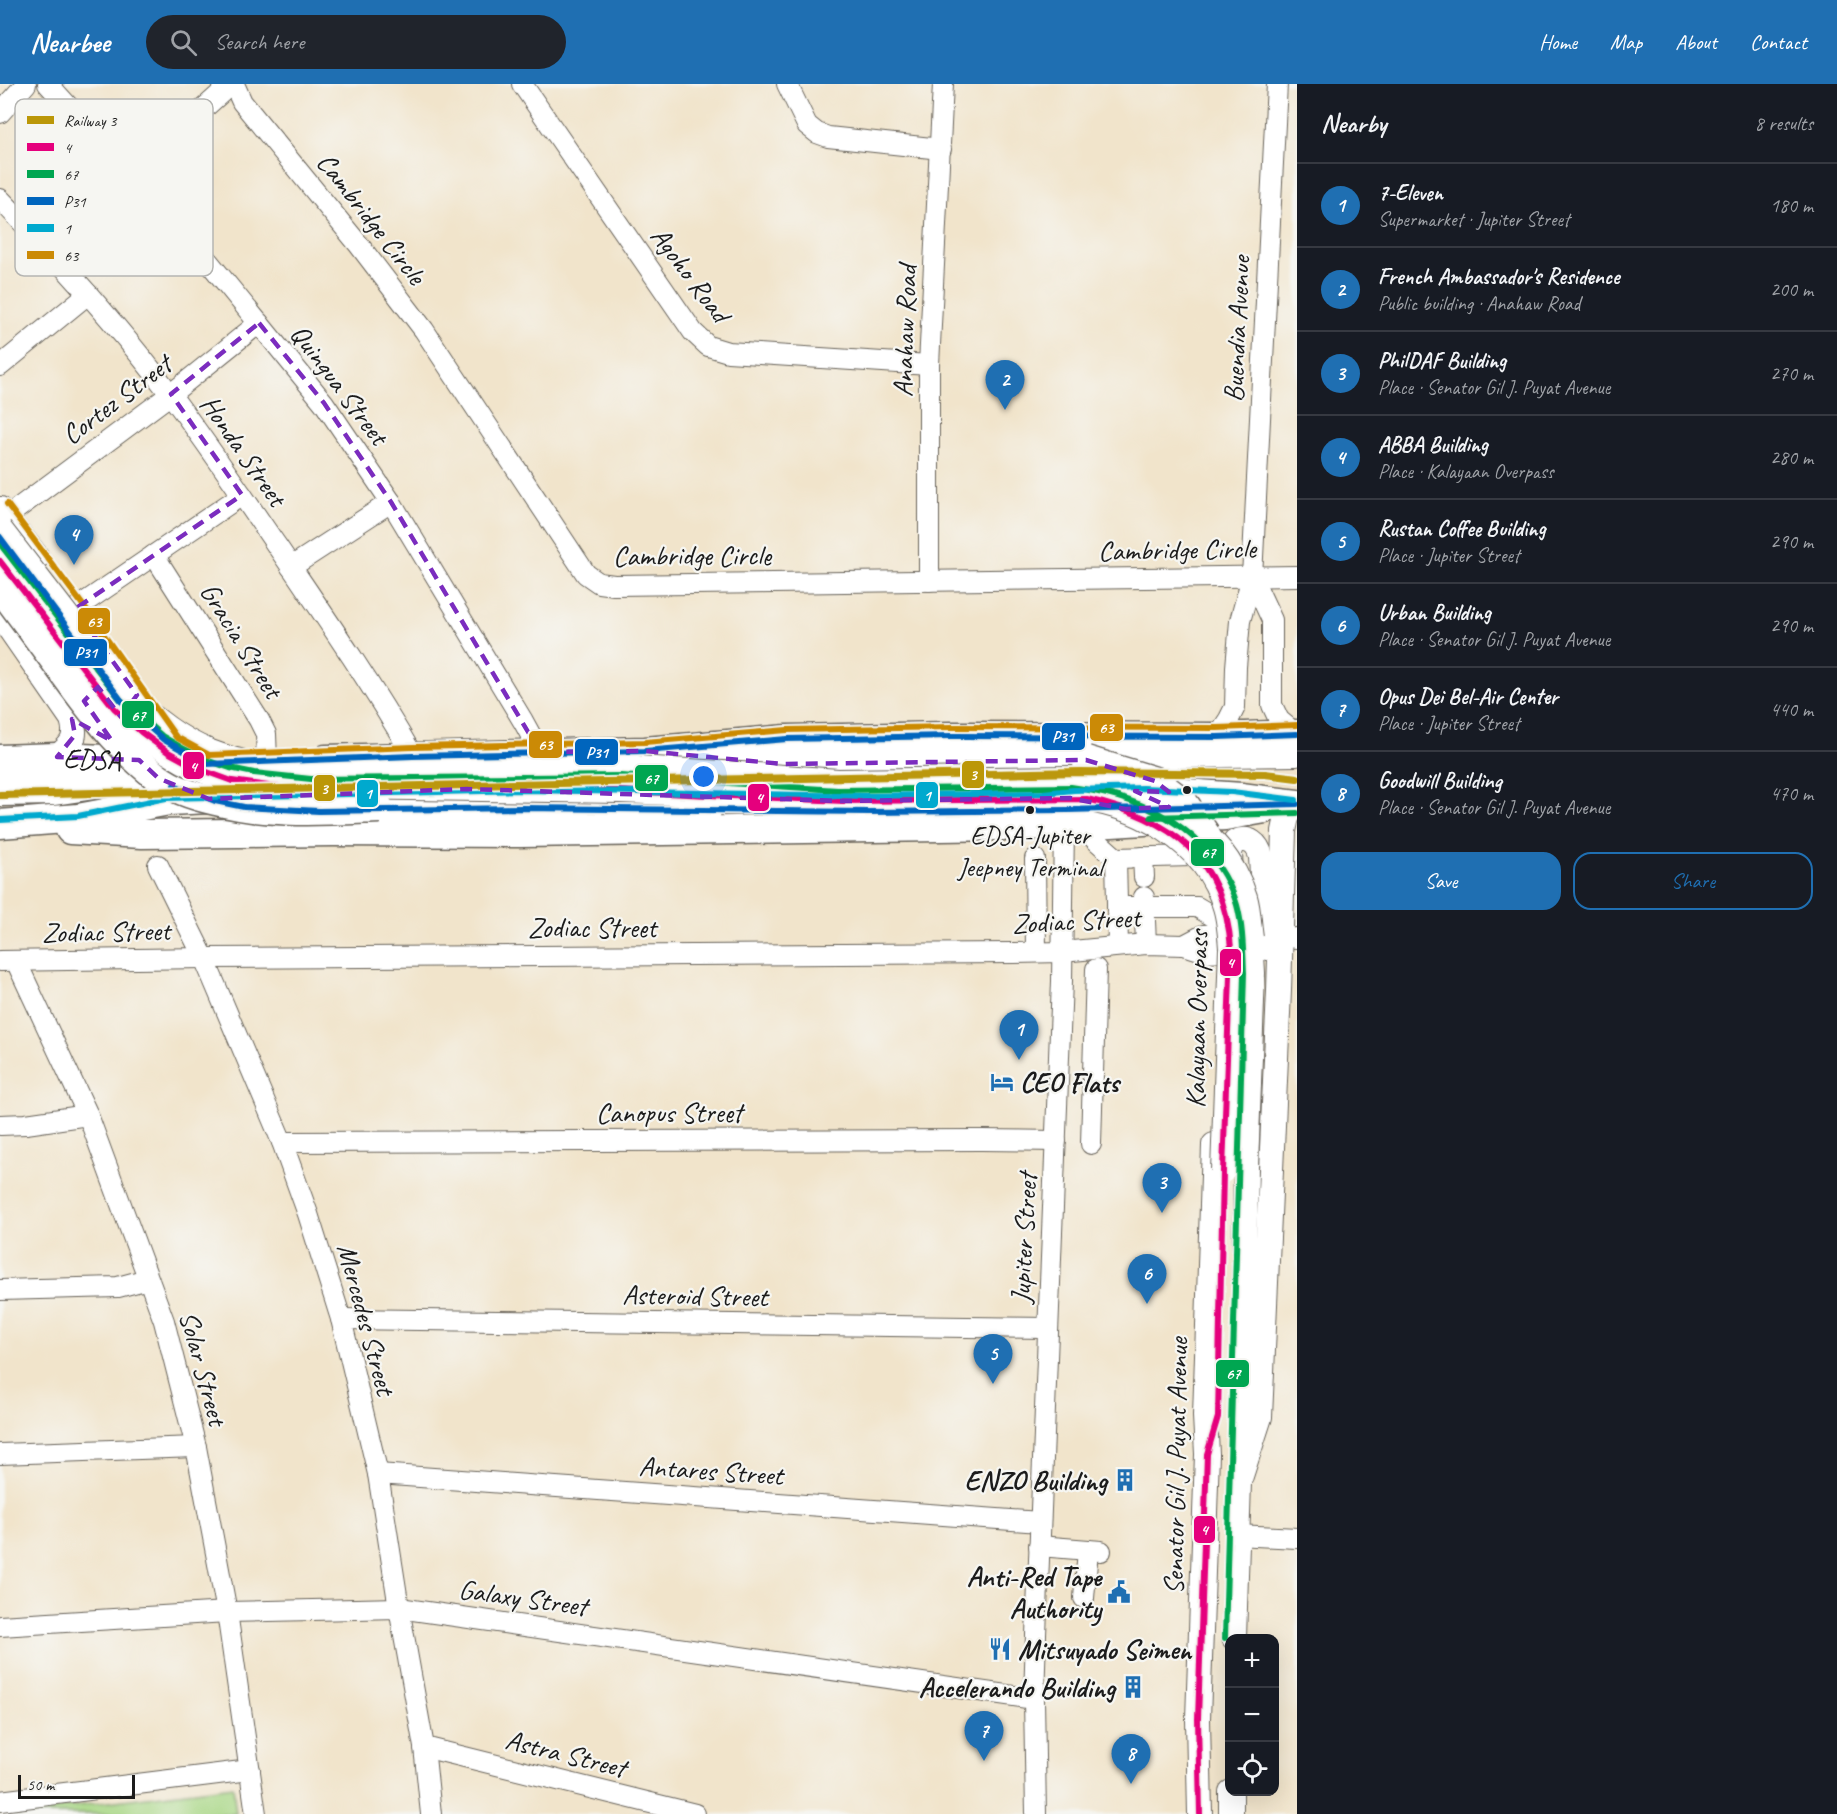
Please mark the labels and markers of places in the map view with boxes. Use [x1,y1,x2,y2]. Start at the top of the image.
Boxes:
pin: 2 [986,360,1024,410]
pin: 4 [54,516,94,565]
unlabelled marker [1181,784,1193,796]
marker: EDSA-Jupiter Jeepney Terminal [1024,804,1036,816]
place label: EDSA-Jupiter Jeepney Terminal [956,819,1107,884]
pin: 1 [1000,1010,1038,1060]
place label: CEO Flats [1020,1065,1122,1100]
hotel icon: CEO Flats [989,1069,1015,1095]
pin: 3 [1142,1164,1182,1213]
pin: 6 [1128,1254,1166,1304]
pin: 5 [974,1334,1012,1384]
place label: ENZO Building [965,1463,1109,1498]
building icon: ENZO Building [1112,1467,1138,1493]
place label: Anti-Red Tape Authority [967,1559,1104,1627]
public building icon: Anti-Red Tape Authority [1106,1579,1132,1605]
place label: Mitsuyado Seimen [1018,1632,1193,1667]
restaurant icon: Mitsuyado Seimen [987,1636,1013,1662]
place label: Accelerando Building [919,1670,1117,1705]
building icon: Accelerando Building [1120,1674,1146,1700]
pin: 7 [964,1712,1004,1761]
pin: 8 [1112,1734,1150,1784]

